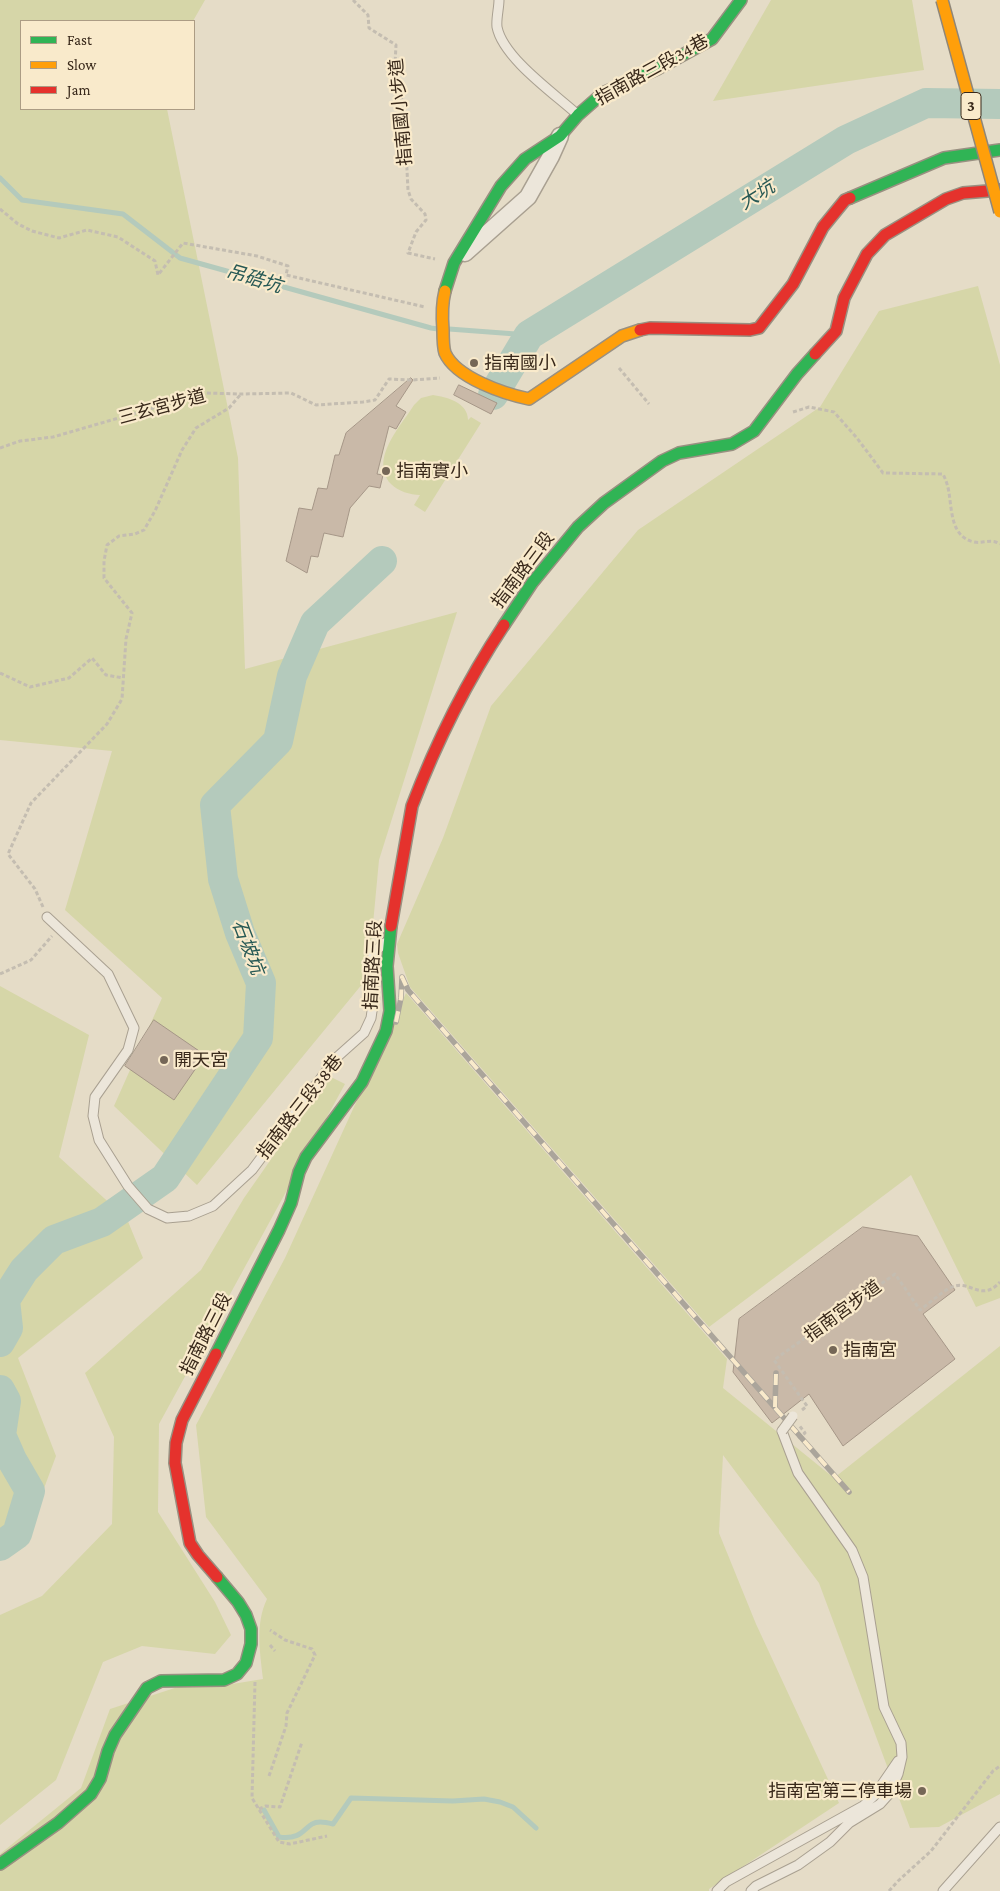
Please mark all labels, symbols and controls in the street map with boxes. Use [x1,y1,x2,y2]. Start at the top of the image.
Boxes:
legend [20,20,195,110]
street label: 指南路三段34巷 [592,30,712,110]
text: Fast [67,32,92,48]
text: Slow [67,57,96,73]
street label: 指南國小步道 [386,57,416,167]
text: Jam [67,82,90,98]
road number: 3 [961,92,981,120]
water label: 大坑 [735,175,779,215]
water label: 吊硞坑 [223,260,285,298]
place label: 指南國小 [484,352,556,374]
marker: 指南國小 [468,357,480,369]
street label: 三玄宮步道 [116,385,208,429]
place label: 指南實小 [396,460,468,482]
marker: 指南實小 [380,465,392,477]
street label: 指南路三段 [487,528,559,612]
water label: 石坡坑 [227,916,269,978]
street label: 指南路三段 [360,919,386,1011]
place label: 開天宮 [174,1049,228,1071]
street label: 指南路三段38巷 [253,1051,347,1163]
marker: 開天宮 [158,1054,170,1066]
street label: 指南宮步道 [800,1276,886,1346]
street label: 指南路三段 [176,1289,236,1379]
place label: 指南宮 [843,1339,897,1361]
marker: 指南宮 [827,1344,839,1356]
place label: 指南宮第三停車場 [768,1780,912,1802]
marker: 指南宮第三停車場 [916,1785,928,1797]

